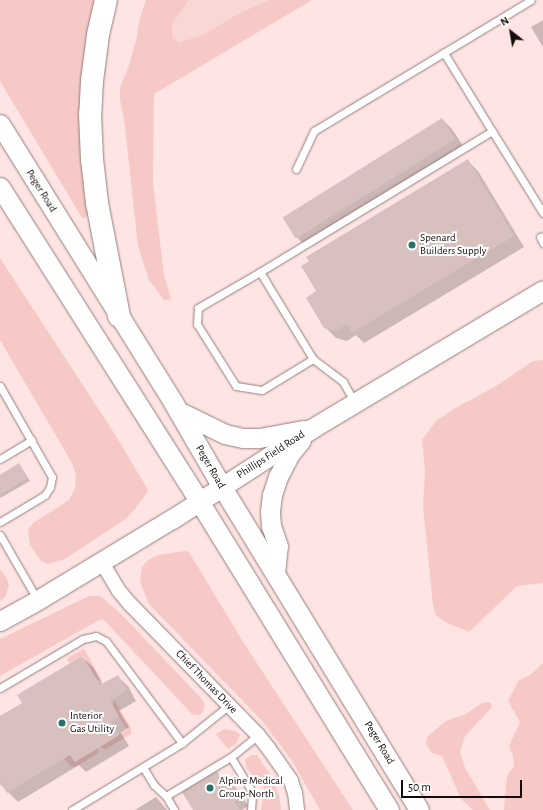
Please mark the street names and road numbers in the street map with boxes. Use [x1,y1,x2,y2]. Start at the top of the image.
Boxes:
street label: Peger Road [23,167,59,215]
street label: Phillips Field Road [235,428,307,482]
street label: Peger Road [192,443,228,491]
street label: Chief Thomas Drive [172,647,240,717]
street label: Peger Road [361,719,397,767]

